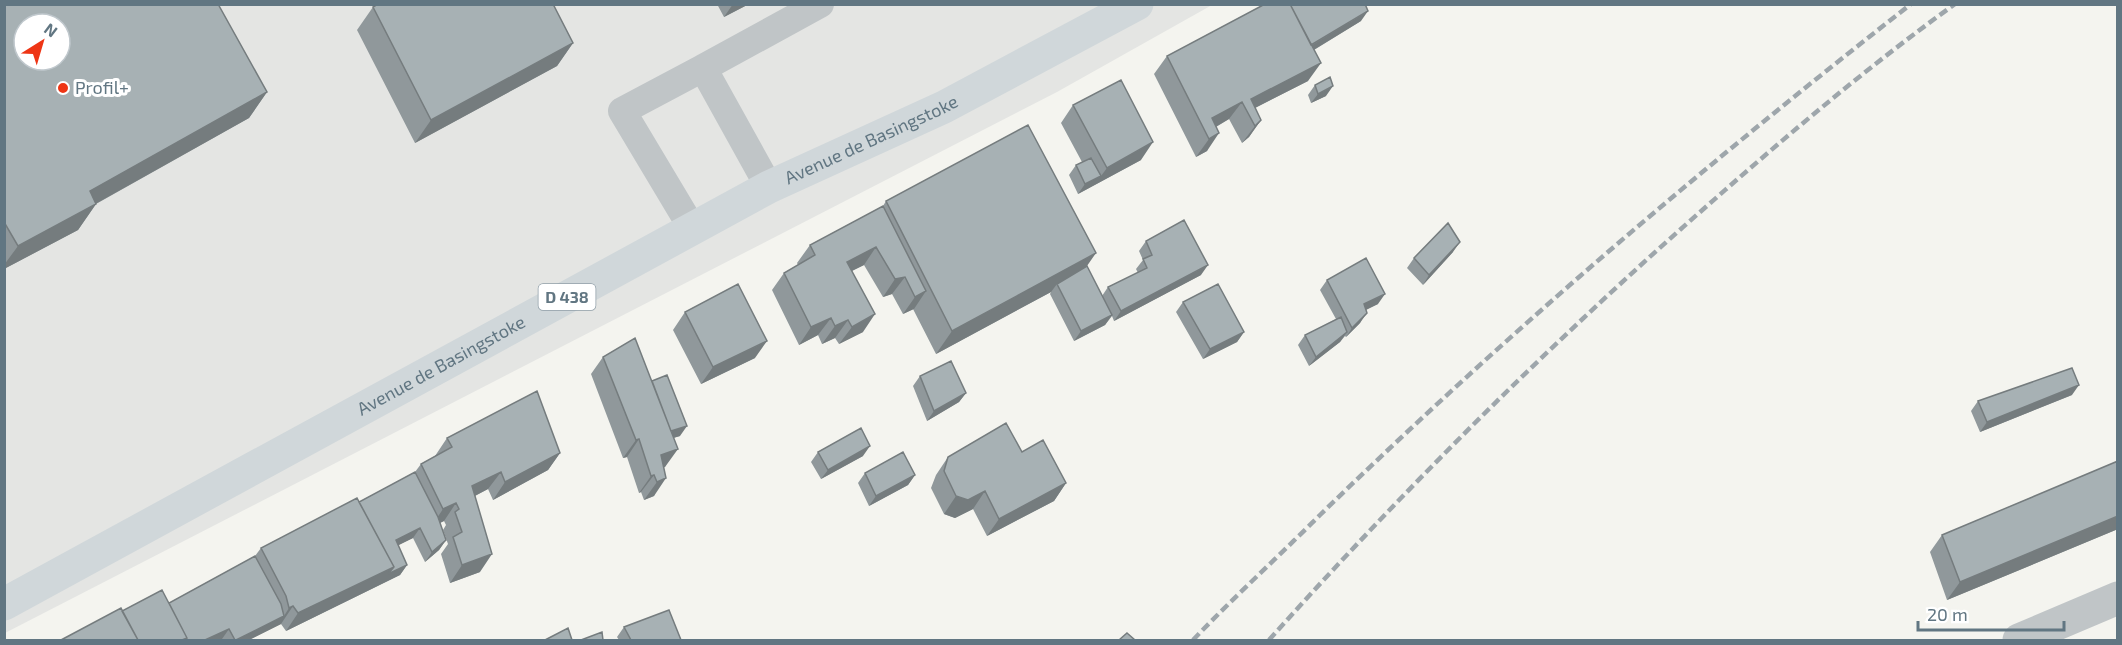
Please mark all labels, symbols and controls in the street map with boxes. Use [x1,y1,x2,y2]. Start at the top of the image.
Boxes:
north arrow [12,12,72,72]
text: N [41,19,62,41]
place label: Profil+ [75,76,129,98]
marker: Profil+ [56,81,70,95]
street label: Avenue de Basingstoke [781,90,962,188]
road number: D 438 [538,284,596,310]
street label: Avenue de Basingstoke [353,310,529,420]
scale bar [1918,594,2064,632]
text: 20 m [1927,603,1968,625]

